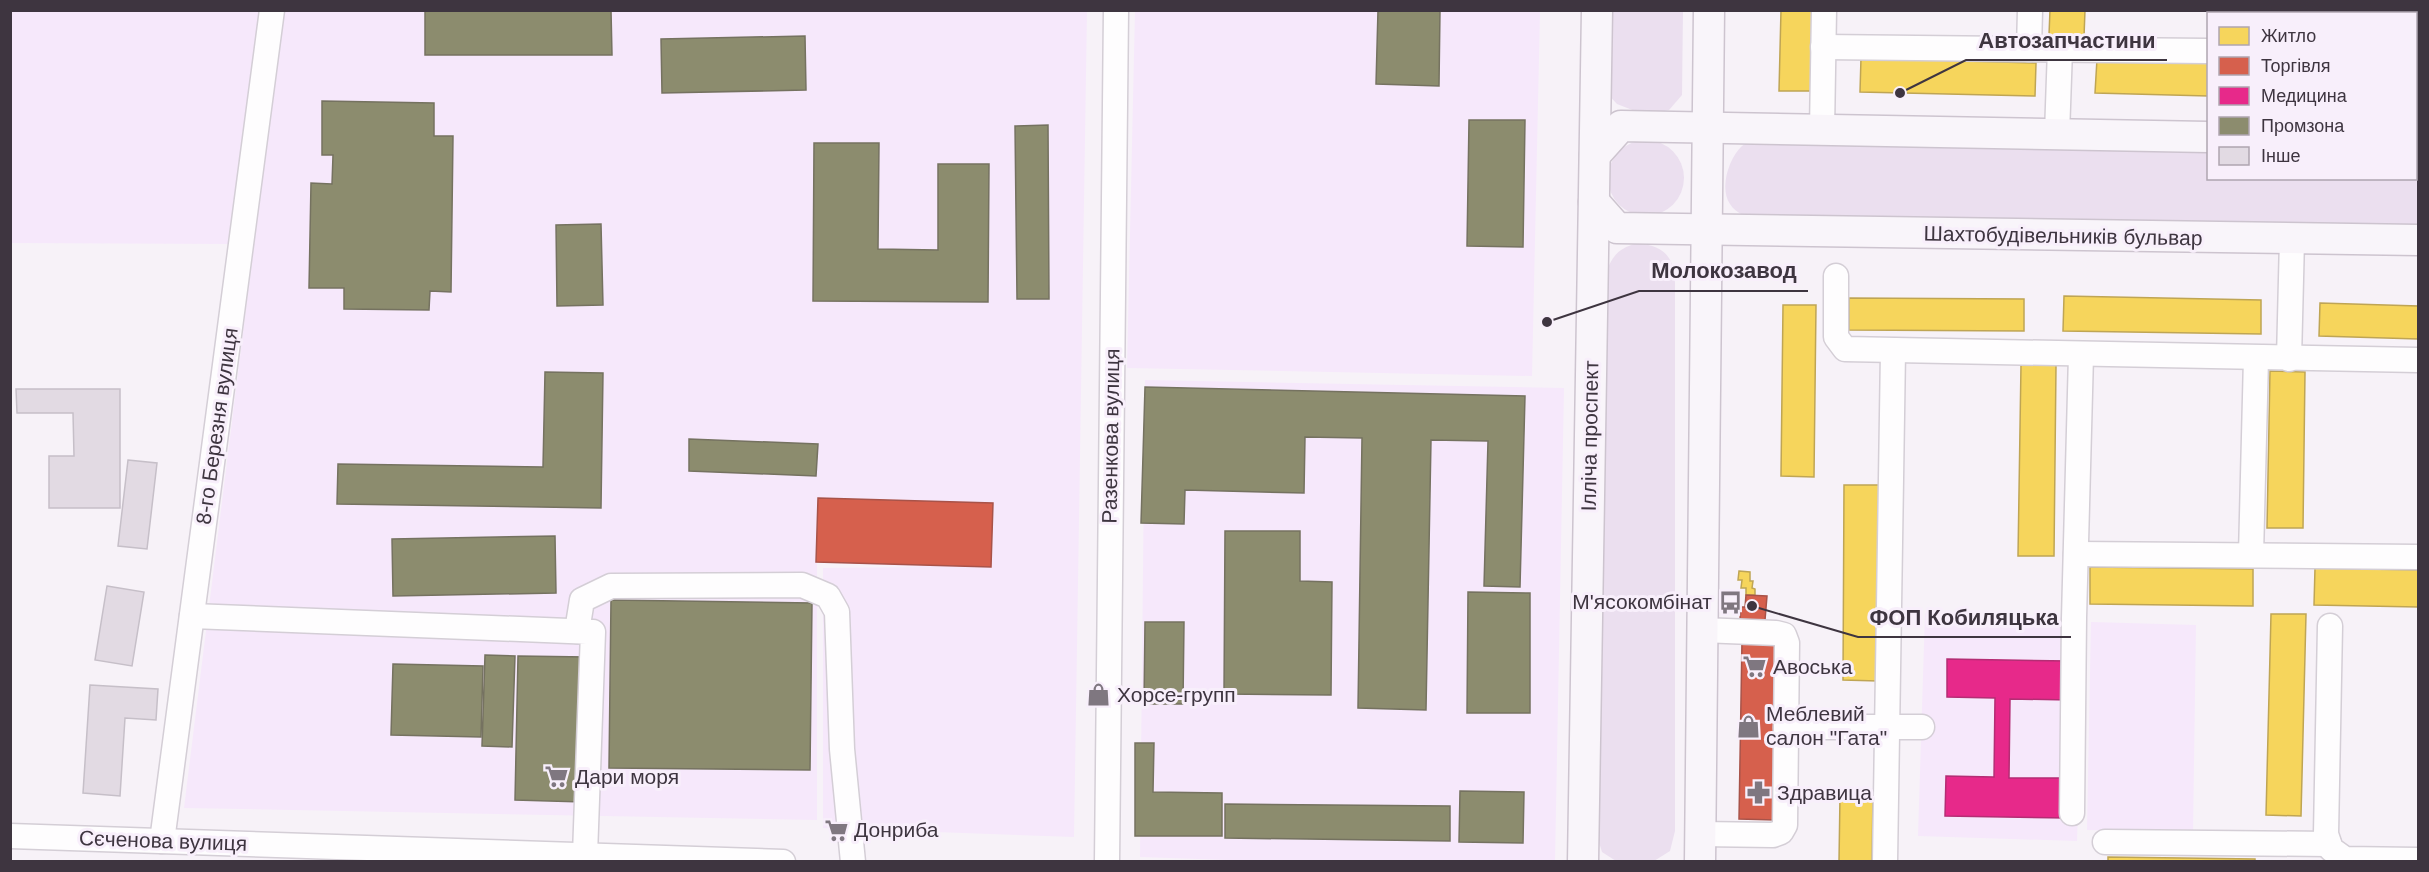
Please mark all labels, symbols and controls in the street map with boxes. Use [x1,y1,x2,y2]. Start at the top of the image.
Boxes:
legend [2207,12,2417,180]
callout: Автозапчастини [1966,20,2167,60]
text: Житло [2261,26,2316,46]
text: Автозапчастини [1978,28,2156,53]
text: Торгівля [2261,56,2331,76]
text: Медицина [2261,86,2348,106]
text: Промзона [2261,116,2345,136]
text: Інше [2261,146,2300,166]
street label: Шахтобудівельників бульвар [1923,222,2203,249]
callout: Молокозавод [1639,251,1808,291]
text: Молокозавод [1651,258,1797,283]
street label: 8-го Березня вулиця [191,326,242,526]
street label: Разенкова вулиця [1097,348,1124,524]
street label: Ілліча проспект [1577,360,1602,512]
bus stop icon: М'ясокомбінат [1717,589,1743,615]
place label: М'ясокомбінат [1572,590,1712,613]
callout: ФОП Кобиляцька [1858,597,2071,637]
text: ФОП Кобиляцька [1870,605,2059,630]
supermarket icon: Авоська [1742,654,1768,680]
place label: Авоська [1773,655,1853,678]
shop icon: Хорсе-групп [1086,682,1112,708]
place label: Хорсе-групп [1117,683,1236,706]
place label: Меблевий салон "Гата" [1766,702,1887,749]
shop icon: Меблевий салон "Гата" [1735,713,1761,739]
supermarket icon: Дари моря [544,764,570,790]
place label: Дари моря [575,765,679,788]
pharmacy icon: Здравица [1746,780,1772,806]
place label: Здравица [1777,781,1872,804]
supermarket icon: Донриба [823,817,849,843]
place label: Донриба [854,818,939,841]
street label: Сєченова вулиця [79,826,248,855]

